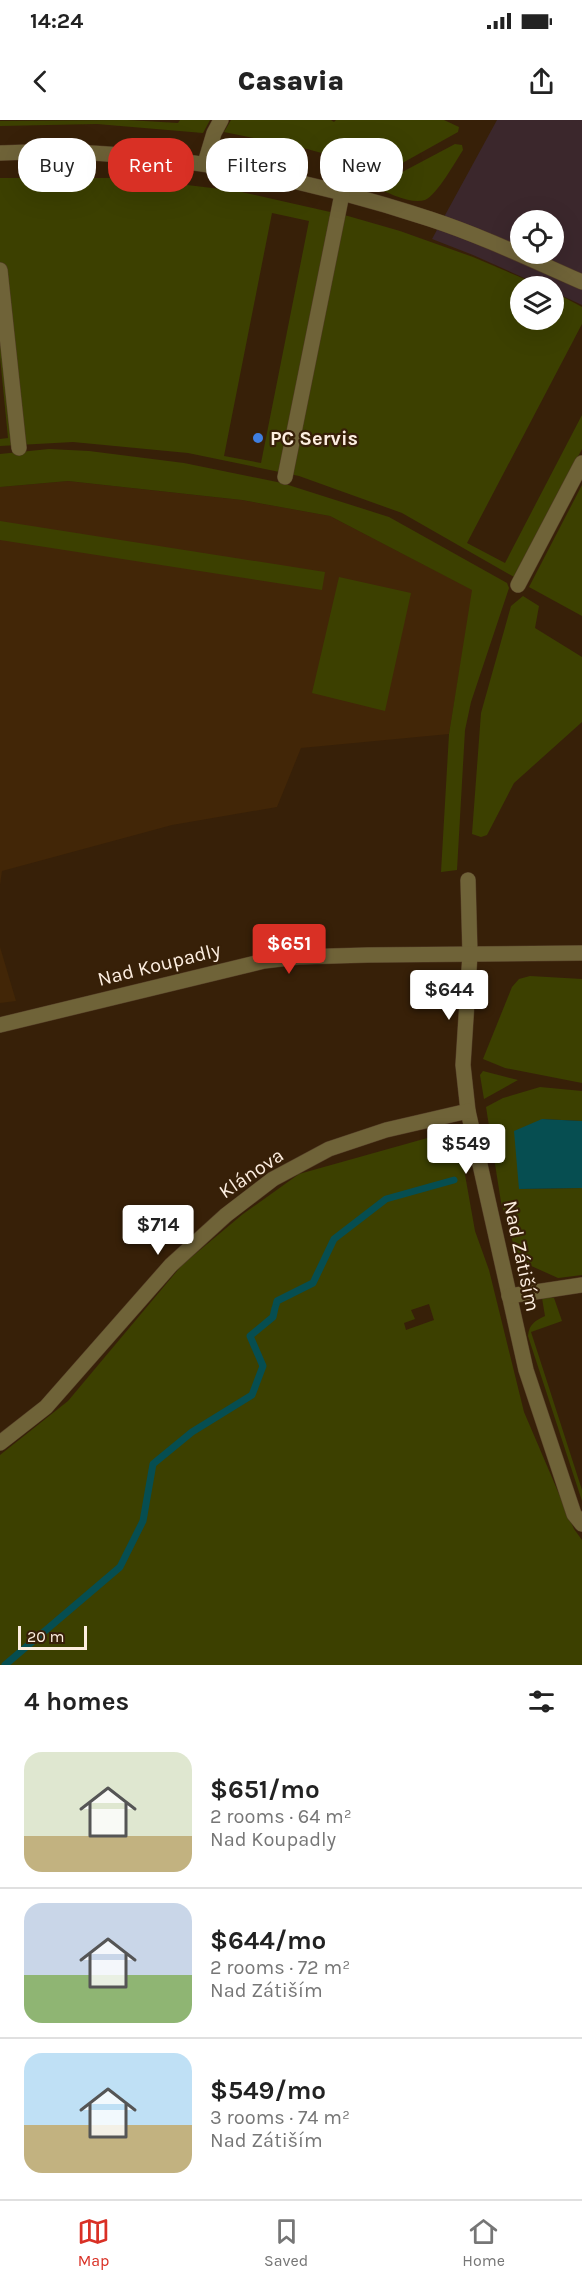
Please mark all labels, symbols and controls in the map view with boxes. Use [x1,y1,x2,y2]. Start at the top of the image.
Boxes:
text: 14:24 [30,8,83,34]
icon: back [24,65,57,98]
text: Casavia [238,65,344,97]
icon: share [525,65,558,98]
chip: Buy [18,138,96,192]
chip: Rent [108,138,194,192]
chip: Filters [206,138,308,192]
chip: New [320,138,403,192]
map controls [510,210,564,330]
button: locate [510,210,564,264]
button: layers [510,276,564,330]
place label: PC Servis [270,427,358,450]
marker: PC Servis [251,431,265,445]
pin: $651 [253,924,325,975]
text: $651 [267,932,311,955]
street label: Nad Koupadly [95,938,223,991]
pin: $644 [413,970,485,1021]
text: $644 [424,978,474,1001]
pin: $549 [430,1124,502,1175]
text: $549 [441,1132,491,1155]
street label: Klánova [215,1144,288,1203]
street label: Nad Zátiším [499,1199,544,1314]
pin: $714 [122,1205,194,1256]
text: $714 [137,1213,179,1236]
scale bar [18,1623,87,1650]
text: 20 m [27,1627,65,1646]
icon: filters [525,1685,558,1718]
text: 4 homes [24,1686,129,1717]
text: $651/mo [210,1774,320,1805]
icon: home [72,1776,144,1848]
text: 2 rooms · 64 m² [210,1805,352,1828]
text: Nad Koupadly [210,1828,336,1851]
text: $644/mo [210,1925,326,1956]
icon: home [72,1927,144,1999]
text: 2 rooms · 72 m² [210,1956,350,1979]
text: Nad Zátiším [210,1979,323,2002]
text: $549/mo [210,2075,326,2106]
icon: home [72,2077,144,2149]
text: 3 rooms · 74 m² [210,2106,350,2129]
text: Nad Zátiším [210,2129,323,2152]
tab: Map [77,2215,110,2270]
tab: Saved [264,2215,308,2270]
tab: Home [462,2215,505,2270]

